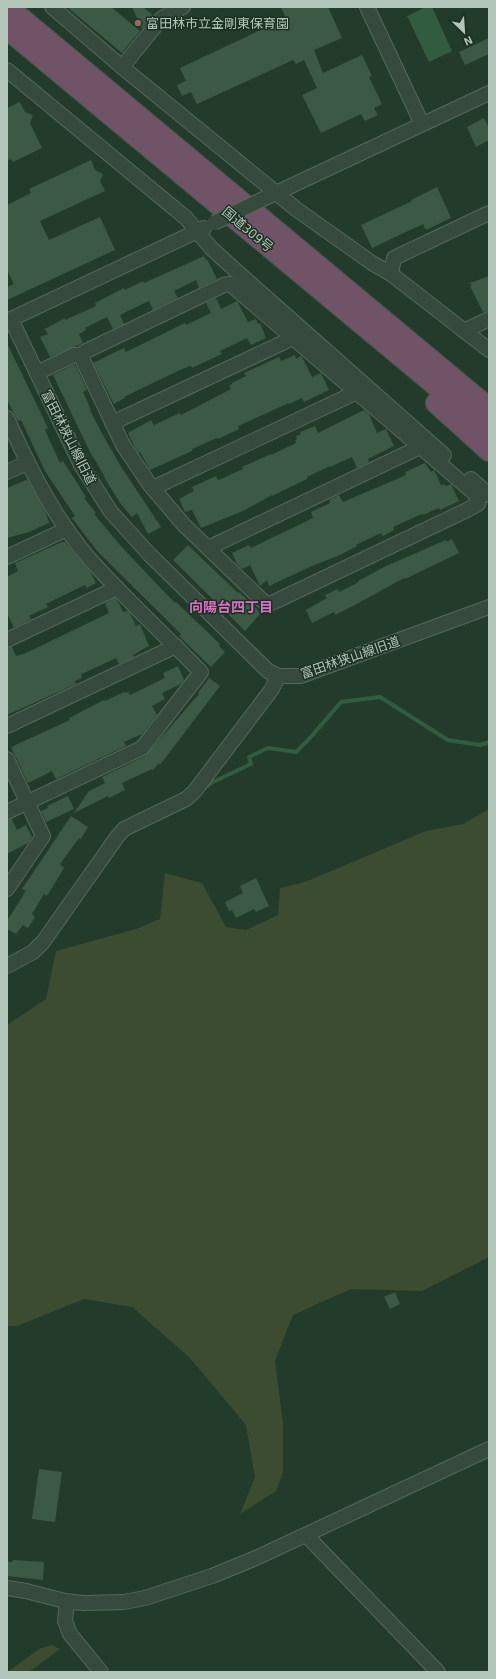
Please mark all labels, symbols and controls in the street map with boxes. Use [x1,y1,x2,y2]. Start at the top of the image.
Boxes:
north arrow [444,12,484,52]
place label: 富田林市立金剛東保育園 [146,15,289,31]
marker: 富田林市立金剛東保育園 [133,18,143,28]
text: N [462,34,475,49]
street label: 国道309号 [219,203,277,255]
street label: 富田林狭山線旧道 [38,387,100,487]
district label: 向陽台四丁目 [189,598,273,615]
street label: 富田林狭山線旧道 [298,633,402,681]

